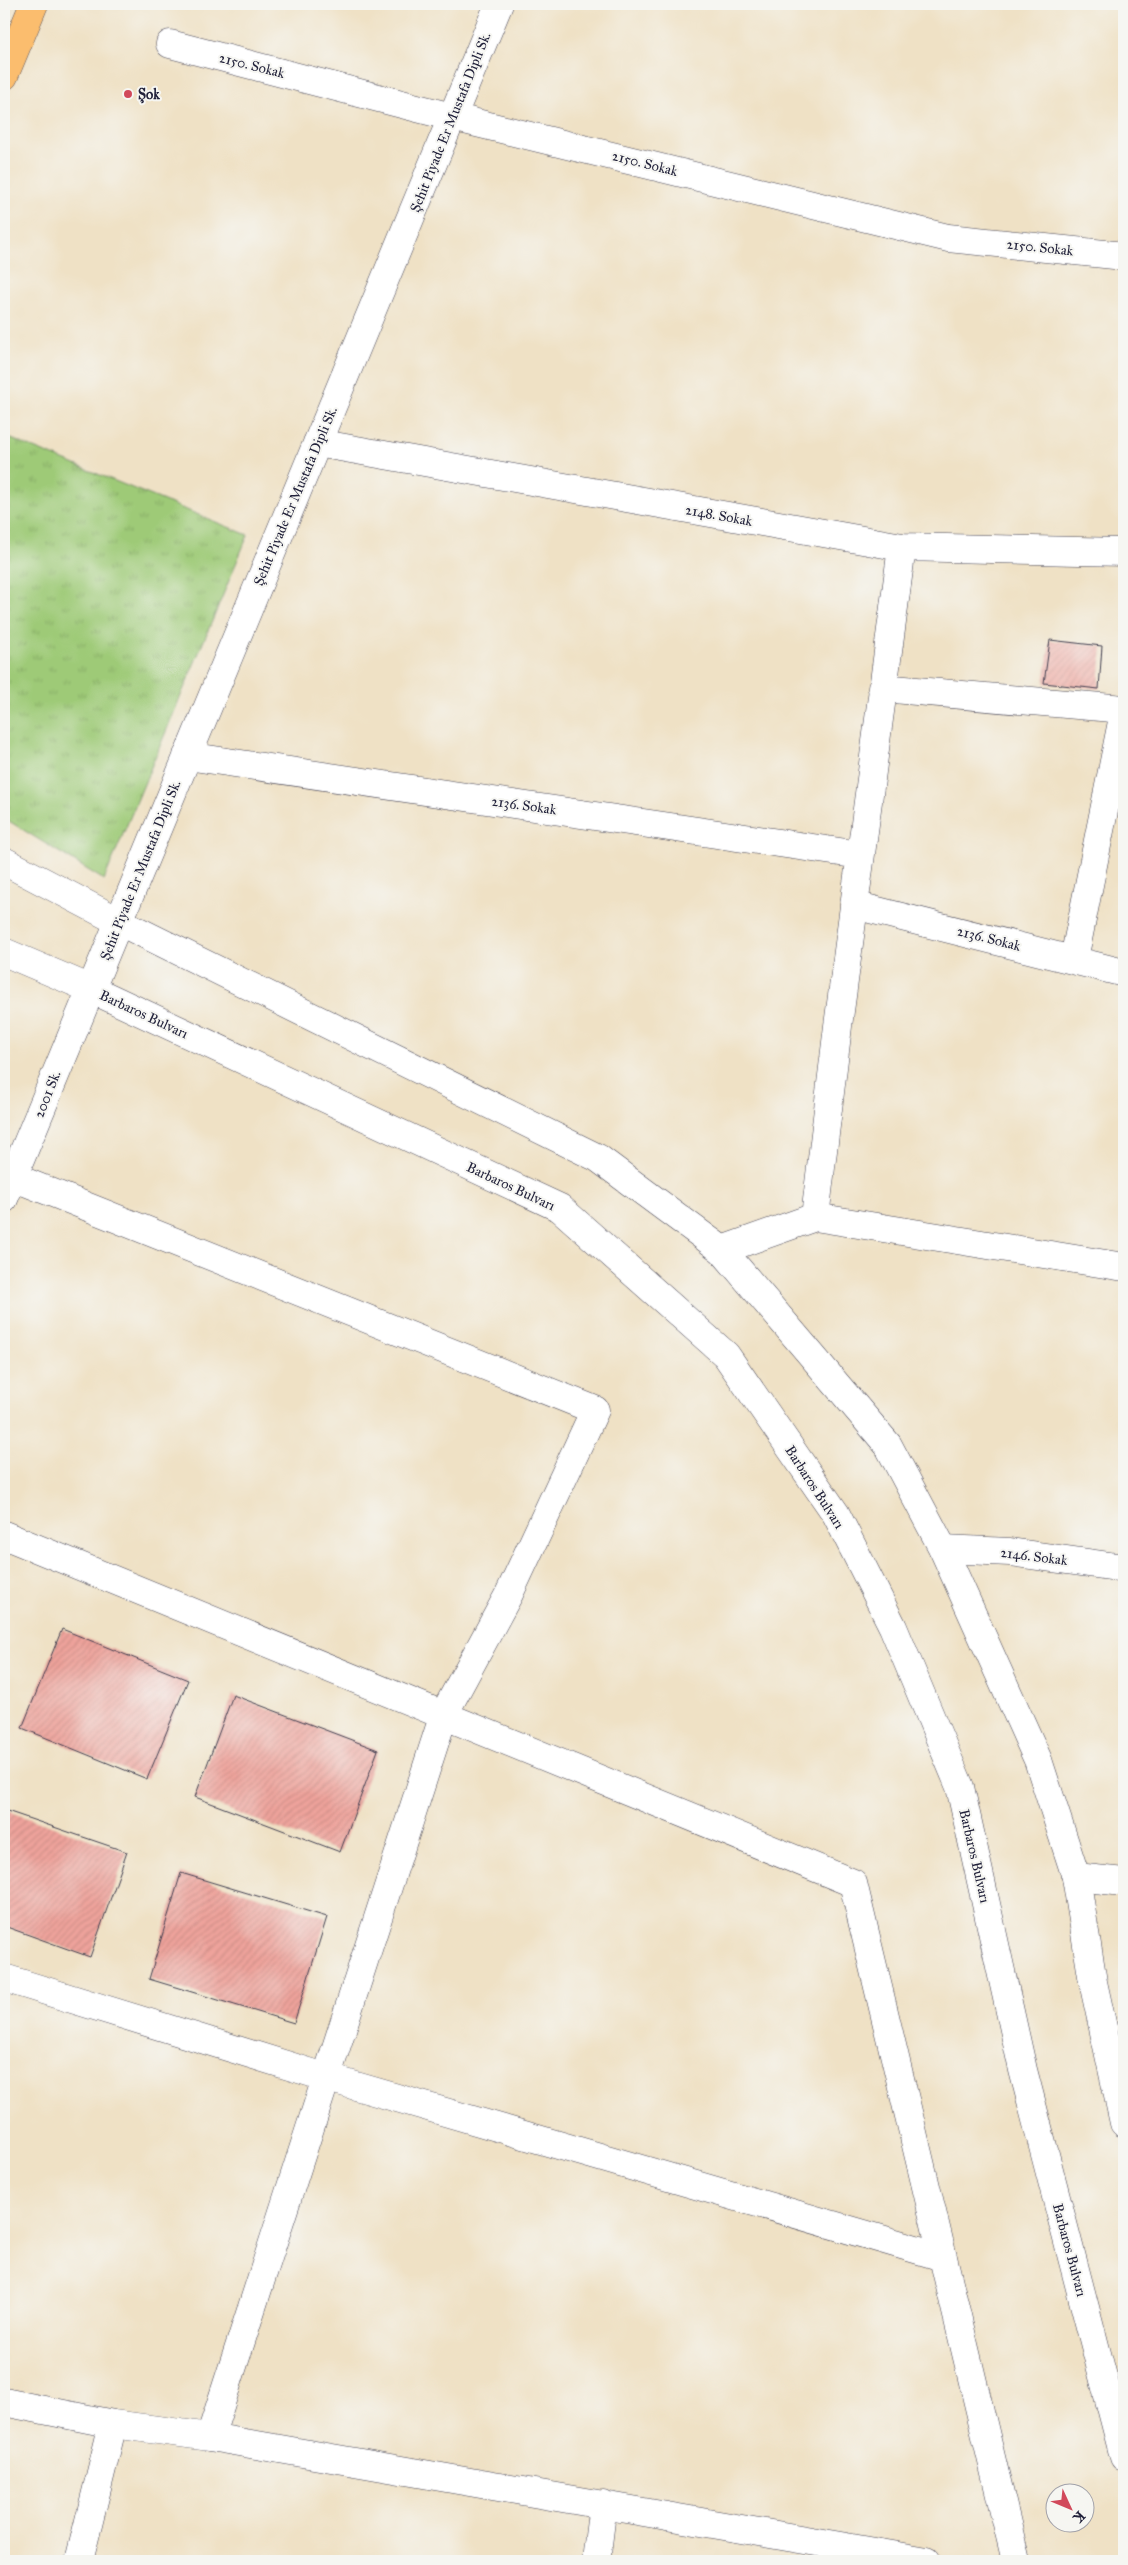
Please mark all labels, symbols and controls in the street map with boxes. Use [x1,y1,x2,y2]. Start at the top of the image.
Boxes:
street label: Şehit Piyade Er Mustafa Dipli Sk. [406,29,495,215]
street label: 2150. Sokak [217,49,287,82]
place label: Şok [138,86,160,104]
marker: Şok [122,88,134,100]
street label: 2150. Sokak [610,147,680,180]
street label: 2150. Sokak [1006,236,1075,260]
street label: Şehit Piyade Er Mustafa Dipli Sk. [250,404,341,588]
street label: 2148. Sokak [684,501,754,530]
street label: Şehit Piyade Er Mustafa Dipli Sk. [96,777,185,963]
street label: 2136. Sokak [490,793,558,819]
street label: 2136. Sokak [955,922,1023,955]
street label: Barbaros Bulvarı [97,987,191,1042]
street label: 2001 Sk. [30,1068,65,1120]
street label: Barbaros Bulvarı [464,1159,558,1214]
street label: Barbaros Bulvarı [781,1443,848,1532]
street label: 2146. Sokak [999,1544,1069,1569]
street label: Barbaros Bulvarı [955,1808,994,1905]
street label: Barbaros Bulvarı [1049,2202,1090,2299]
north arrow [1046,2482,1096,2532]
text: K [1069,2507,1089,2527]

